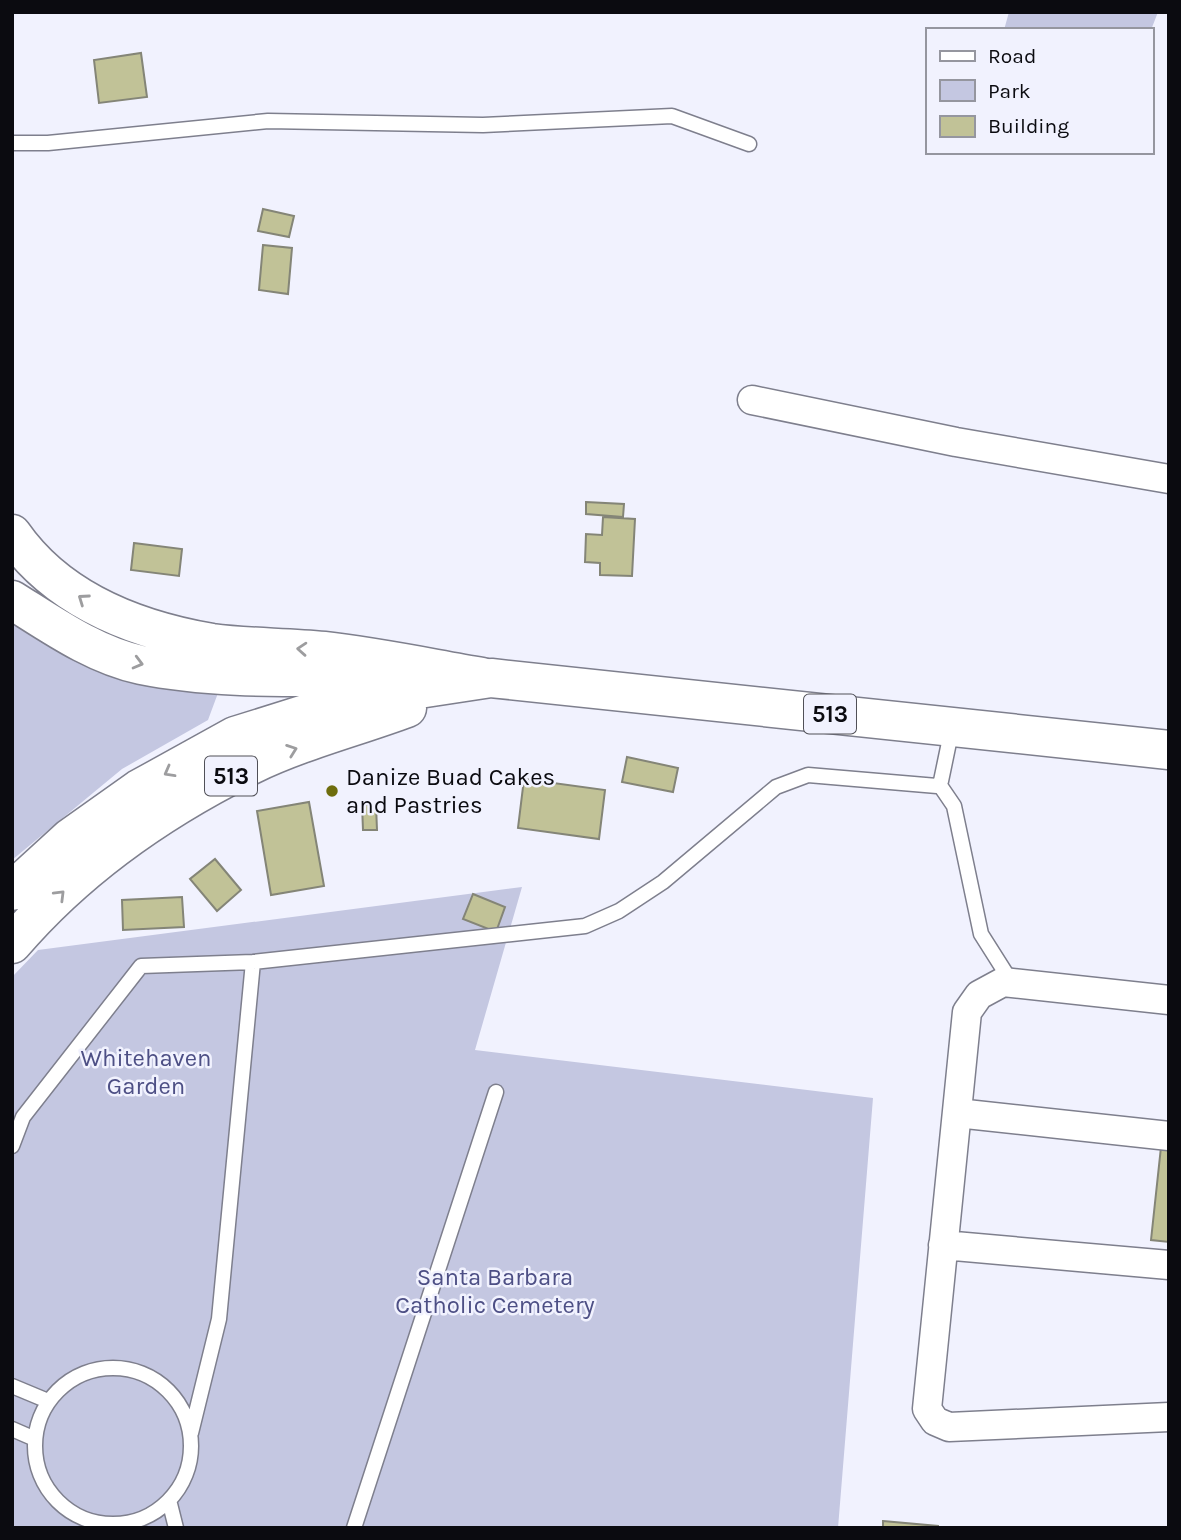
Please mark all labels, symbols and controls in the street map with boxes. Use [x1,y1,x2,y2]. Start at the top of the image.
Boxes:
legend [926,28,1153,154]
text: Road [988,44,1036,68]
text: Park [988,79,1031,103]
text: Building [988,114,1069,138]
one-way arrow [78,595,91,607]
one-way arrow [296,642,307,657]
one-way arrow [132,654,144,669]
road number: 513 [804,694,856,734]
one-way arrow [286,744,298,758]
road number: 513 [205,756,257,796]
place label: Danize Buad Cakes and Pastries [346,763,555,819]
one-way arrow [164,764,177,777]
marker: Danize Buad Cakes and Pastries [324,783,340,799]
one-way arrow [51,890,64,903]
park label: Whitehaven Garden [80,1044,212,1100]
park label: Santa Barbara Catholic Cemetery [395,1263,595,1319]

